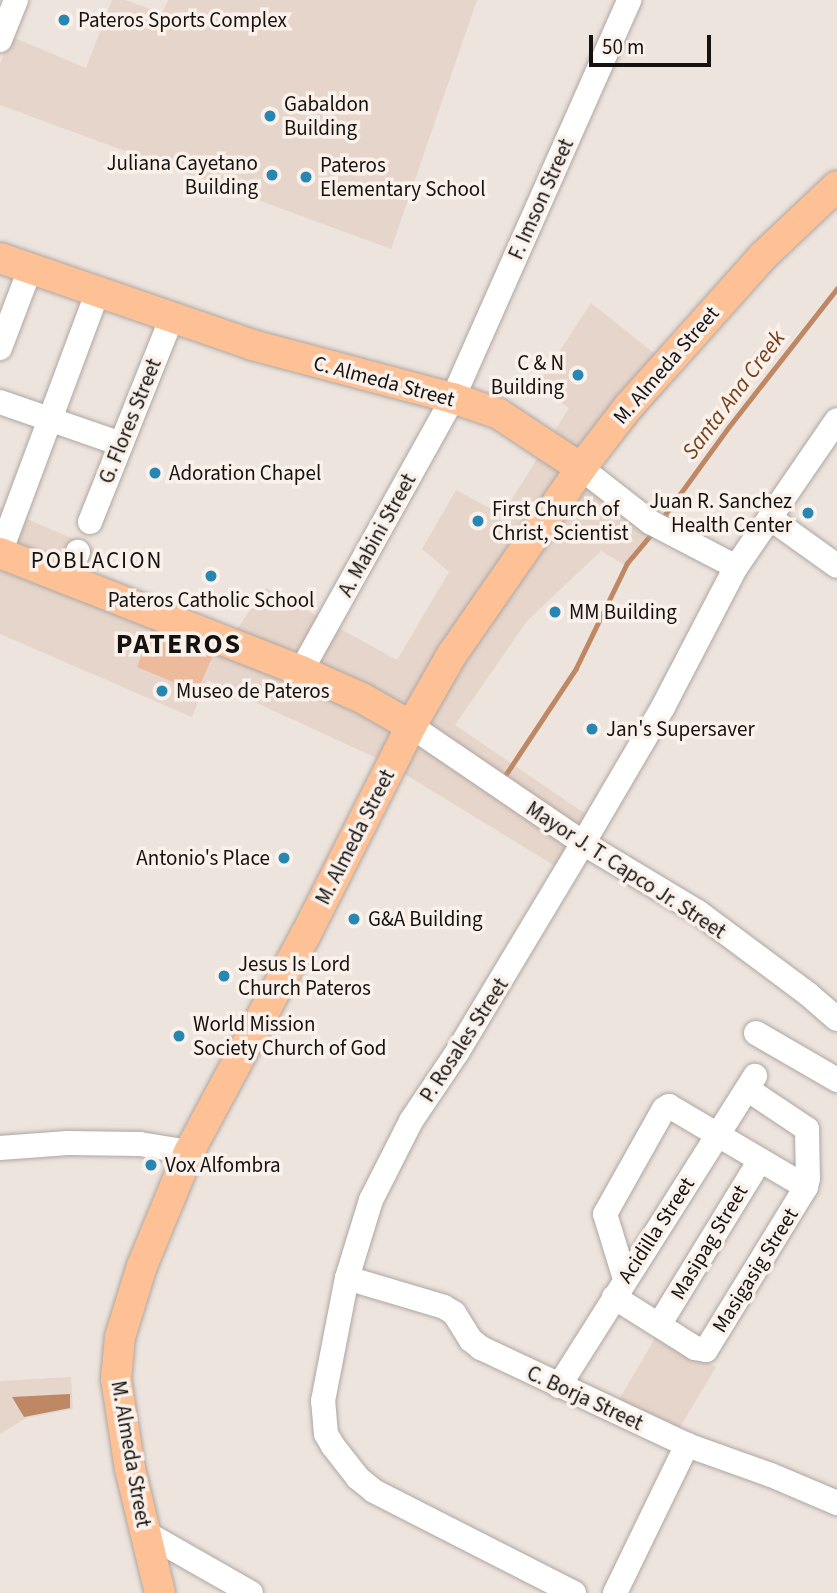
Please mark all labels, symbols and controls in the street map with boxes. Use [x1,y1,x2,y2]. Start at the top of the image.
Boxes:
place label: Pateros Sports Complex [78,7,287,33]
marker: Pateros Sports Complex [56,12,72,28]
scale bar [592,21,714,65]
text: 50 m [602,32,644,62]
place label: Gabaldon Building [284,91,369,141]
marker: Gabaldon Building [262,108,278,124]
street label: F. Imson Street [503,135,579,263]
place label: Juliana Cayetano Building [107,150,258,200]
place label: Pateros Elementary School [320,152,486,202]
marker: Juliana Cayetano Building [264,167,280,183]
marker: Pateros Elementary School [298,169,314,185]
street label: M. Almeda Street [608,301,724,429]
water label: Santa Ana Creek [677,325,791,465]
street label: C. Almeda Street [311,350,457,412]
place label: C & N Building [491,350,564,400]
street label: G. Flores Street [93,355,167,487]
marker: C & N Building [570,367,586,383]
place label: Adoration Chapel [169,460,321,486]
marker: Adoration Chapel [147,465,163,481]
street label: A. Mabini Street [333,469,421,601]
place label: Juan R. Sanchez Health Center [649,488,792,538]
place label: First Church of Christ, Scientist [492,496,629,546]
marker: Juan R. Sanchez Health Center [798,503,818,523]
marker: First Church of Christ, Scientist [470,513,486,529]
district label: POBLACION [32,547,162,575]
marker: Pateros Catholic School [203,568,219,584]
place label: Pateros Catholic School [108,587,314,613]
place label: MM Building [569,599,677,625]
marker: MM Building [547,604,563,620]
district label: PATEROS [117,627,241,661]
place label: Museo de Pateros [176,678,329,704]
marker: Museo de Pateros [154,683,170,699]
place label: Jan's Supersaver [606,716,755,742]
marker: Jan's Supersaver [584,721,600,737]
street label: M. Almeda Street [310,765,400,909]
street label: Mayor J. T. Capco Jr. Street [521,796,731,944]
place label: Antonio's Place [136,845,270,871]
marker: Antonio's Place [276,850,292,866]
place label: G&A Building [368,906,483,932]
marker: G&A Building [346,911,362,927]
place label: Jesus Is Lord Church Pateros [238,951,371,1001]
marker: Jesus Is Lord Church Pateros [216,968,232,984]
street label: P. Rosales Street [415,973,513,1107]
place label: World Mission Society Church of God [193,1011,386,1061]
marker: World Mission Society Church of God [171,1028,187,1044]
place label: Vox Alfombra [165,1152,281,1178]
marker: Vox Alfombra [143,1157,159,1173]
street label: Acidilla Street [612,1172,700,1288]
street label: Masipag Street [665,1180,753,1304]
street label: Masigasig Street [707,1203,803,1337]
street label: C. Borja Street [523,1360,647,1436]
street label: M. Almeda Street [106,1379,156,1529]

